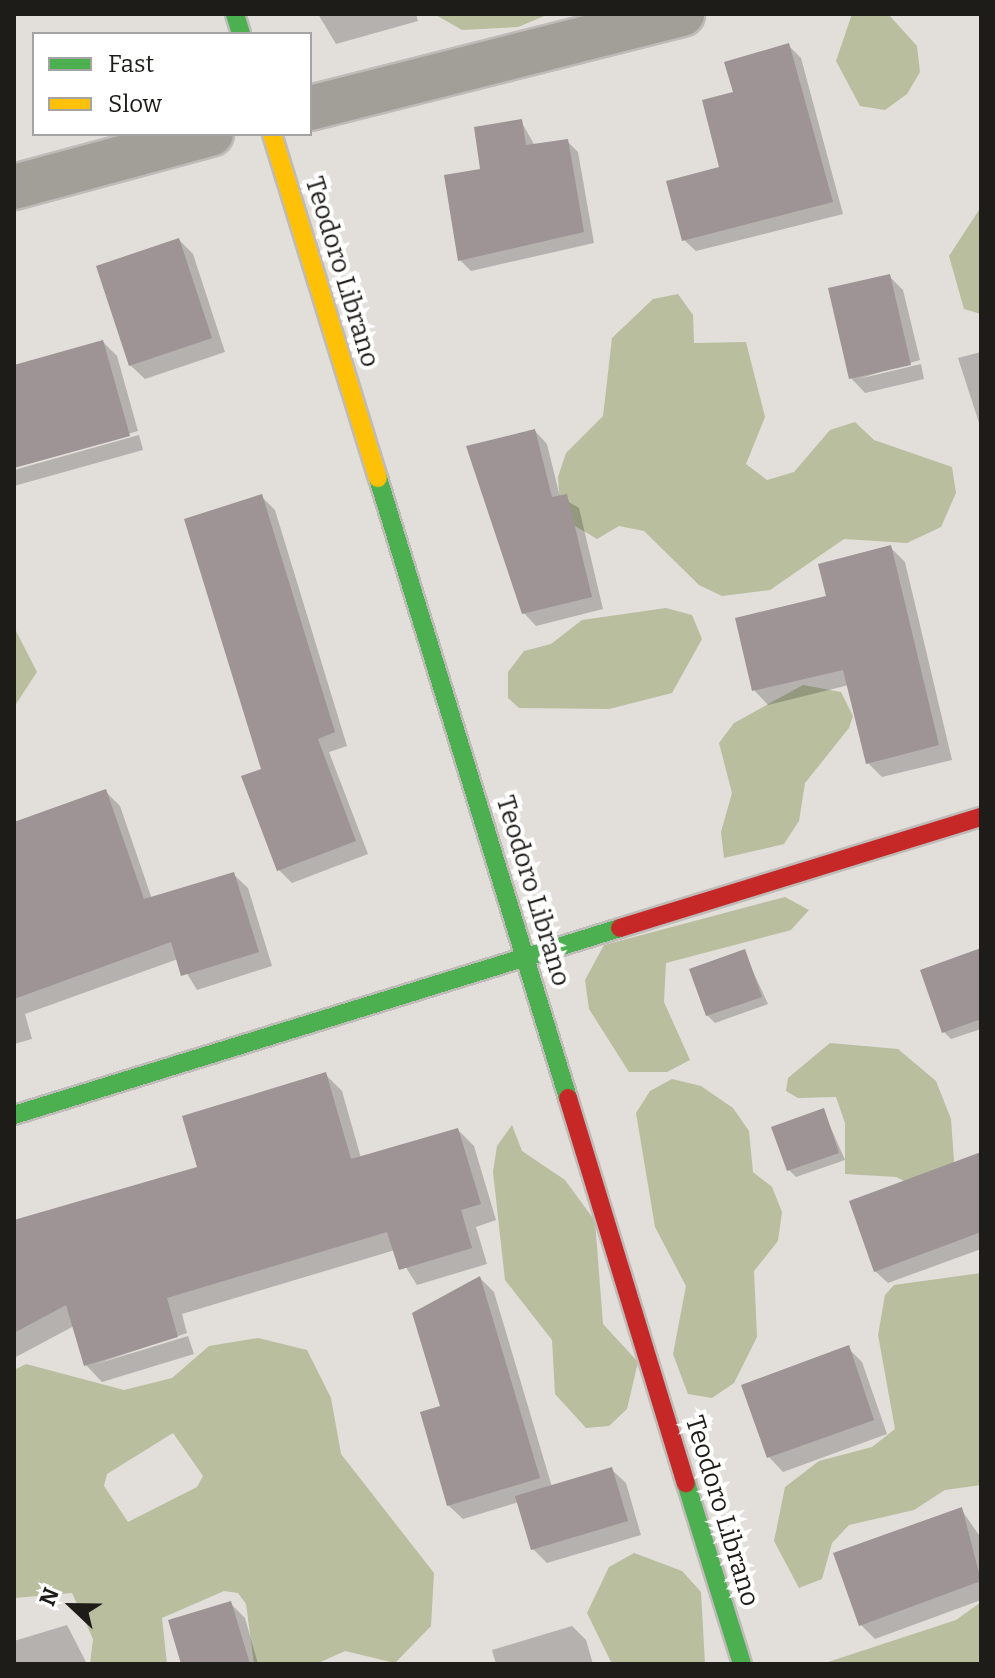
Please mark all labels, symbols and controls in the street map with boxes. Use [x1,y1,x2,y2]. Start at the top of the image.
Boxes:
legend [32,32,312,136]
text: Fast [108,50,154,78]
text: Slow [108,90,162,118]
street label: Teodoro Librano [298,173,386,371]
street label: Teodoro Librano [489,792,577,990]
street label: Teodoro Librano [678,1412,766,1610]
north arrow [32,1566,112,1646]
text: N [34,1584,65,1610]

